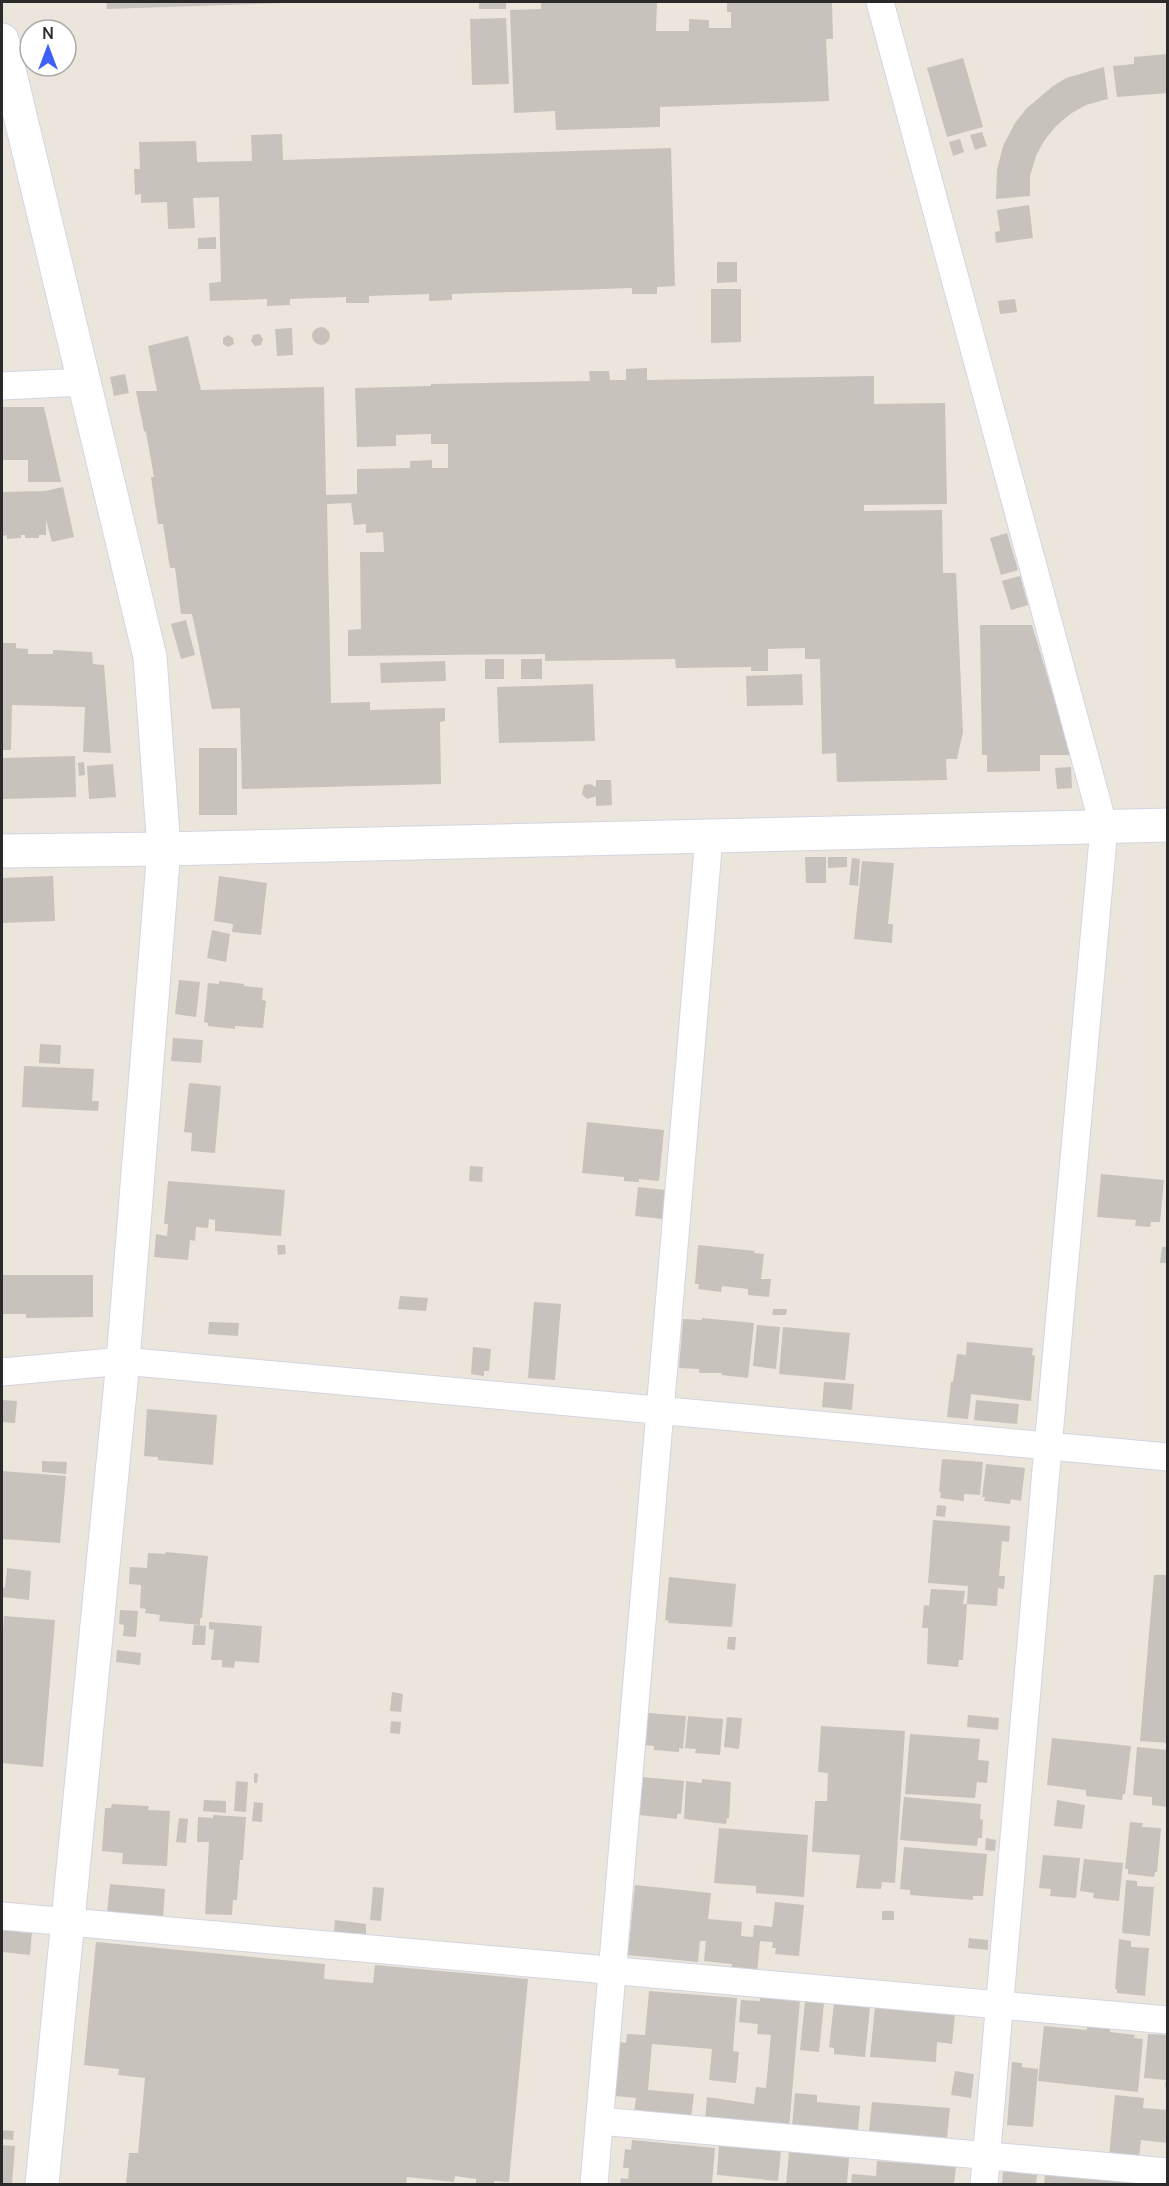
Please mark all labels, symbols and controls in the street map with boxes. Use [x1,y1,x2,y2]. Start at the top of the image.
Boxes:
north arrow [18,18,78,78]
text: N [42,22,54,44]

